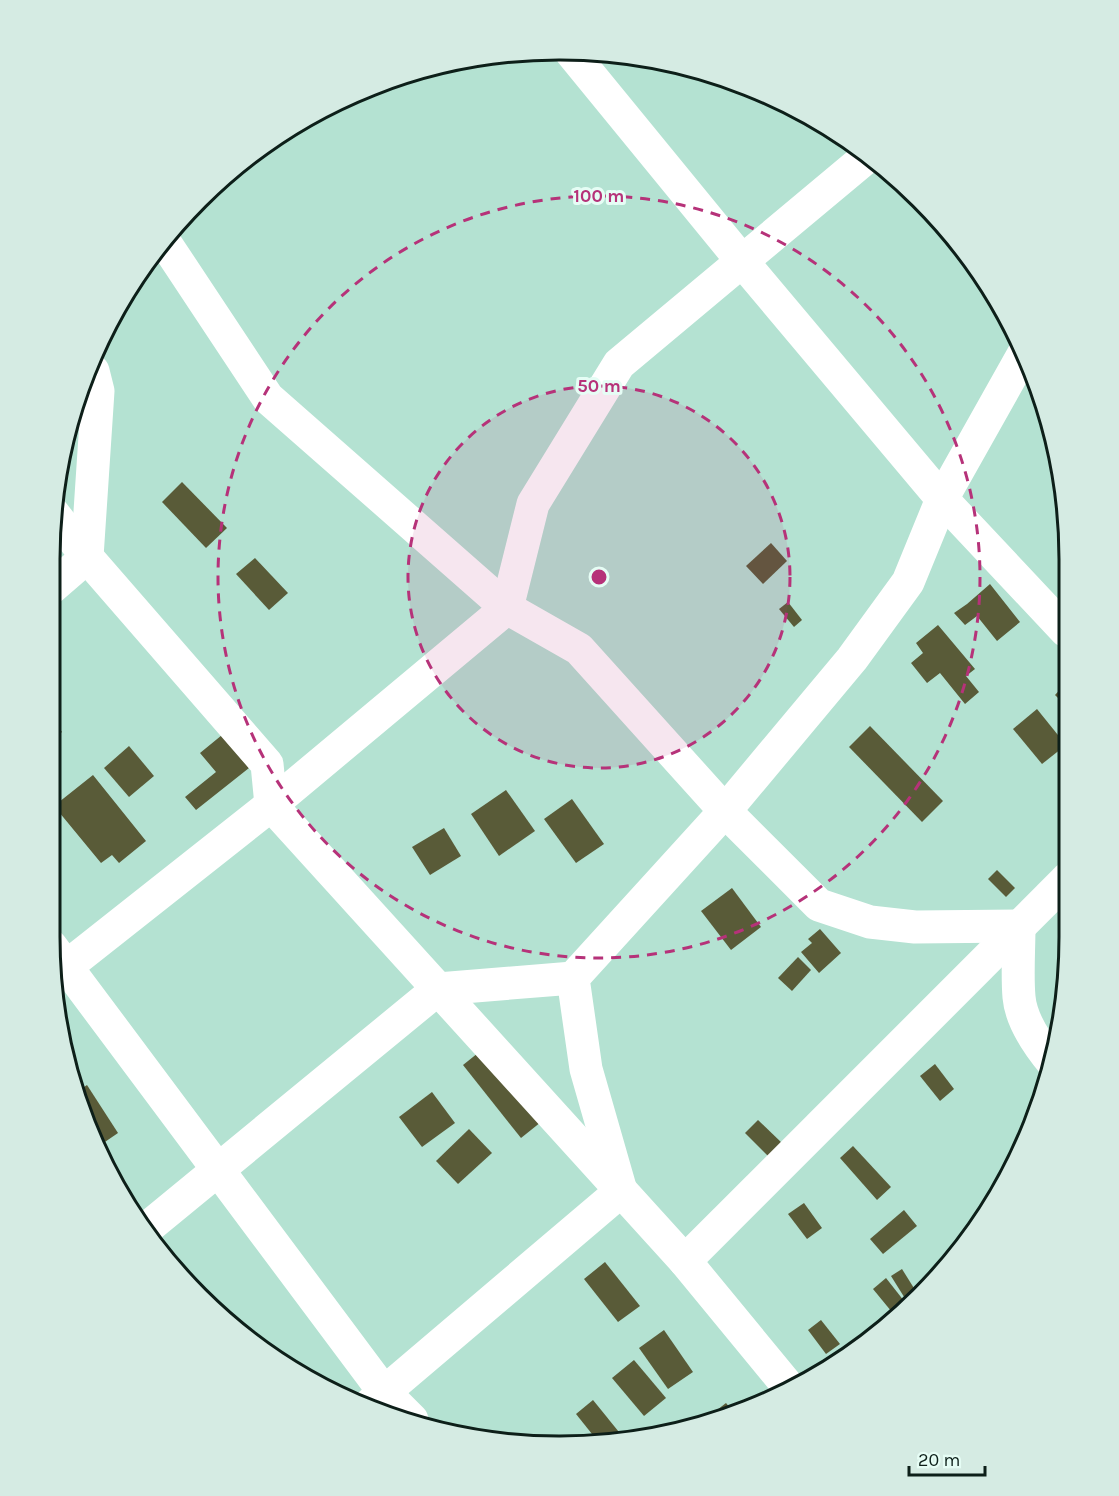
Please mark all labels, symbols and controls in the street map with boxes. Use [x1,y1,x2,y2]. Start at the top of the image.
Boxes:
text: 100 m [574,185,624,207]
text: 50 m [577,375,621,397]
centre of rings [589,567,609,587]
scale bar [909,1439,986,1477]
text: 20 m [918,1449,960,1471]

